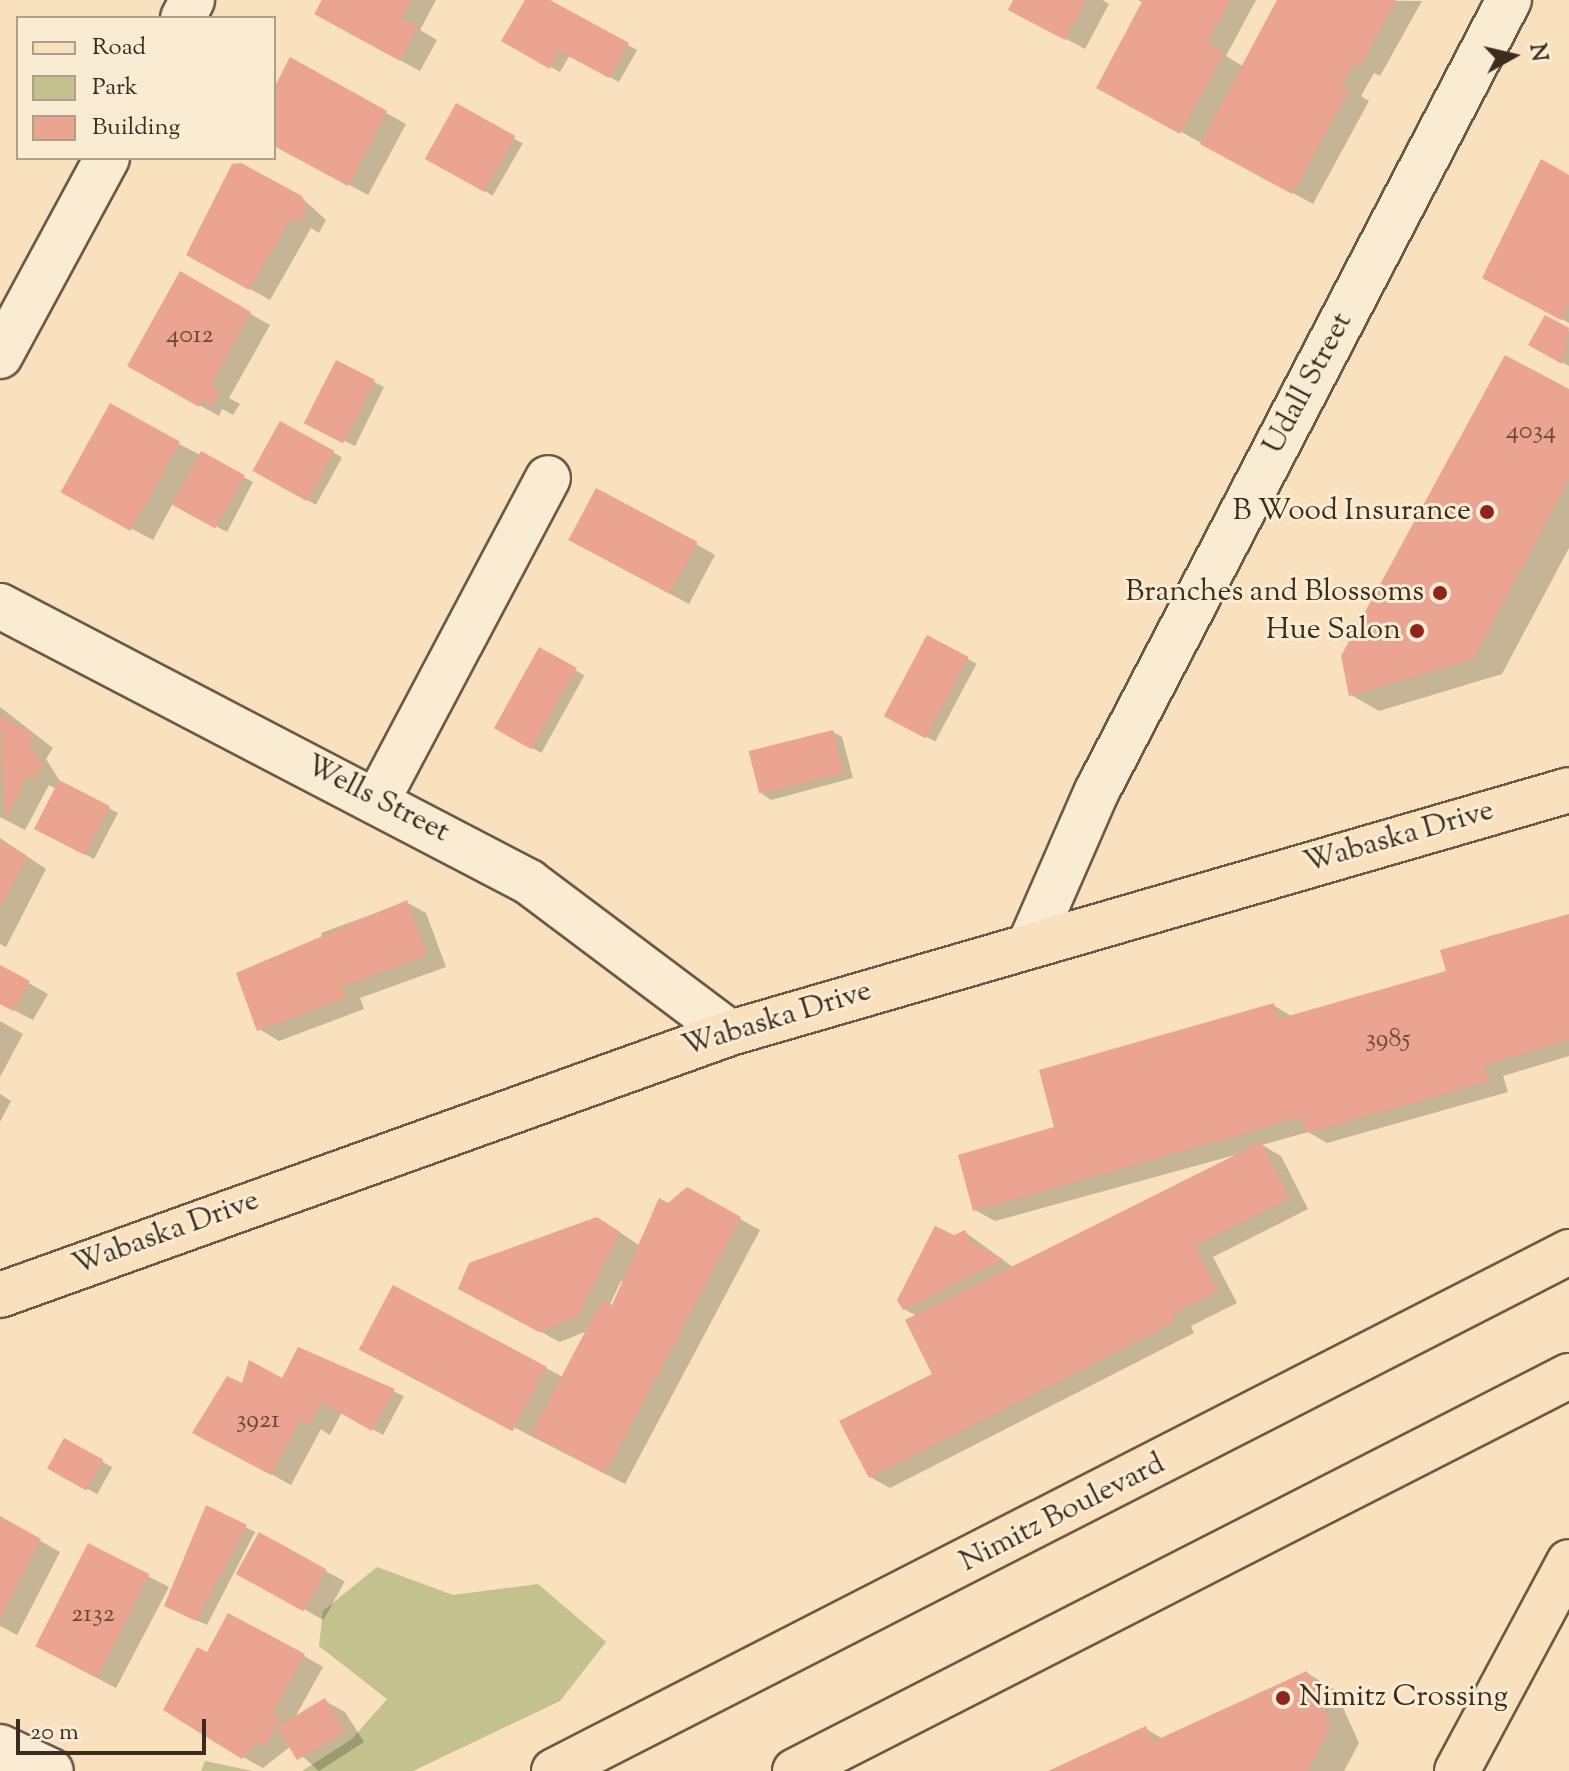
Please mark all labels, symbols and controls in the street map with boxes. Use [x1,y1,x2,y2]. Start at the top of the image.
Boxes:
legend [16,16,276,160]
north arrow [1473,16,1553,96]
text: Road [92,31,146,65]
text: N [1520,42,1554,64]
text: Park [92,71,138,105]
text: Building [92,111,180,145]
street label: Udall Street [1257,307,1361,461]
house number: 4012 [166,320,214,352]
house number: 4034 [1506,416,1556,448]
place label: B Wood Insurance [1232,494,1471,530]
marker: B Wood Insurance [1478,503,1496,521]
place label: Branches and Blossoms [1125,575,1424,611]
marker: Branches and Blossoms [1431,584,1449,602]
place label: Hue Salon [1266,613,1401,649]
marker: Hue Salon [1408,622,1426,640]
street label: Wells Street [299,748,455,852]
street label: Wabaska Drive [1300,794,1498,882]
street label: Wabaska Drive [678,974,876,1066]
house number: 3985 [1366,1024,1410,1056]
street label: Wabaska Drive [68,1184,264,1284]
house number: 3921 [236,1405,280,1437]
street label: Nimitz Boulevard [955,1447,1171,1581]
house number: 2132 [71,1599,115,1631]
place label: Nimitz Crossing [1299,1680,1508,1716]
marker: Nimitz Crossing [1274,1689,1292,1707]
scale bar [20,1703,210,1753]
text: 20 m [30,1716,79,1750]

